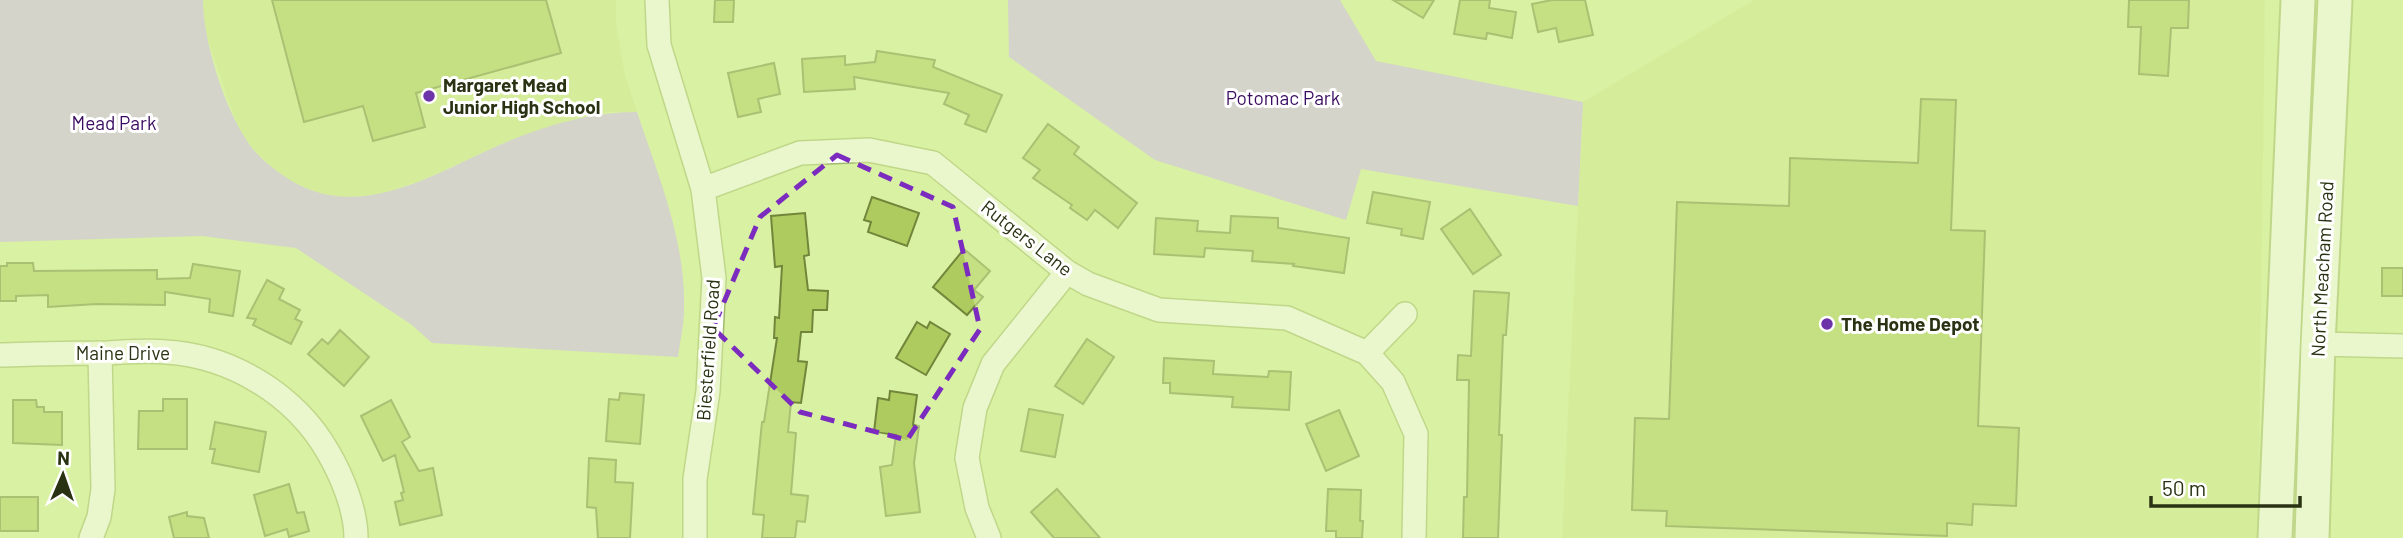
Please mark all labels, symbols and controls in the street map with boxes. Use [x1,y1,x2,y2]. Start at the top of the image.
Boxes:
place label: Margaret Mead Junior High School [443,73,601,118]
park label: Potomac Park [1226,86,1340,109]
marker: Margaret Mead Junior High School [421,88,437,104]
park label: Mead Park [72,111,156,134]
street label: North Meacham Road [2305,180,2338,357]
street label: Rutgers Lane [977,195,1078,280]
street label: Biesterfield Road [691,278,724,422]
place label: The Home Depot [1841,312,1980,335]
marker: The Home Depot [1819,316,1835,332]
street label: Maine Drive [76,341,170,364]
north arrow [28,440,98,510]
text: N [57,446,70,469]
scale bar [2151,464,2300,508]
text: 50 m [2162,475,2206,500]

